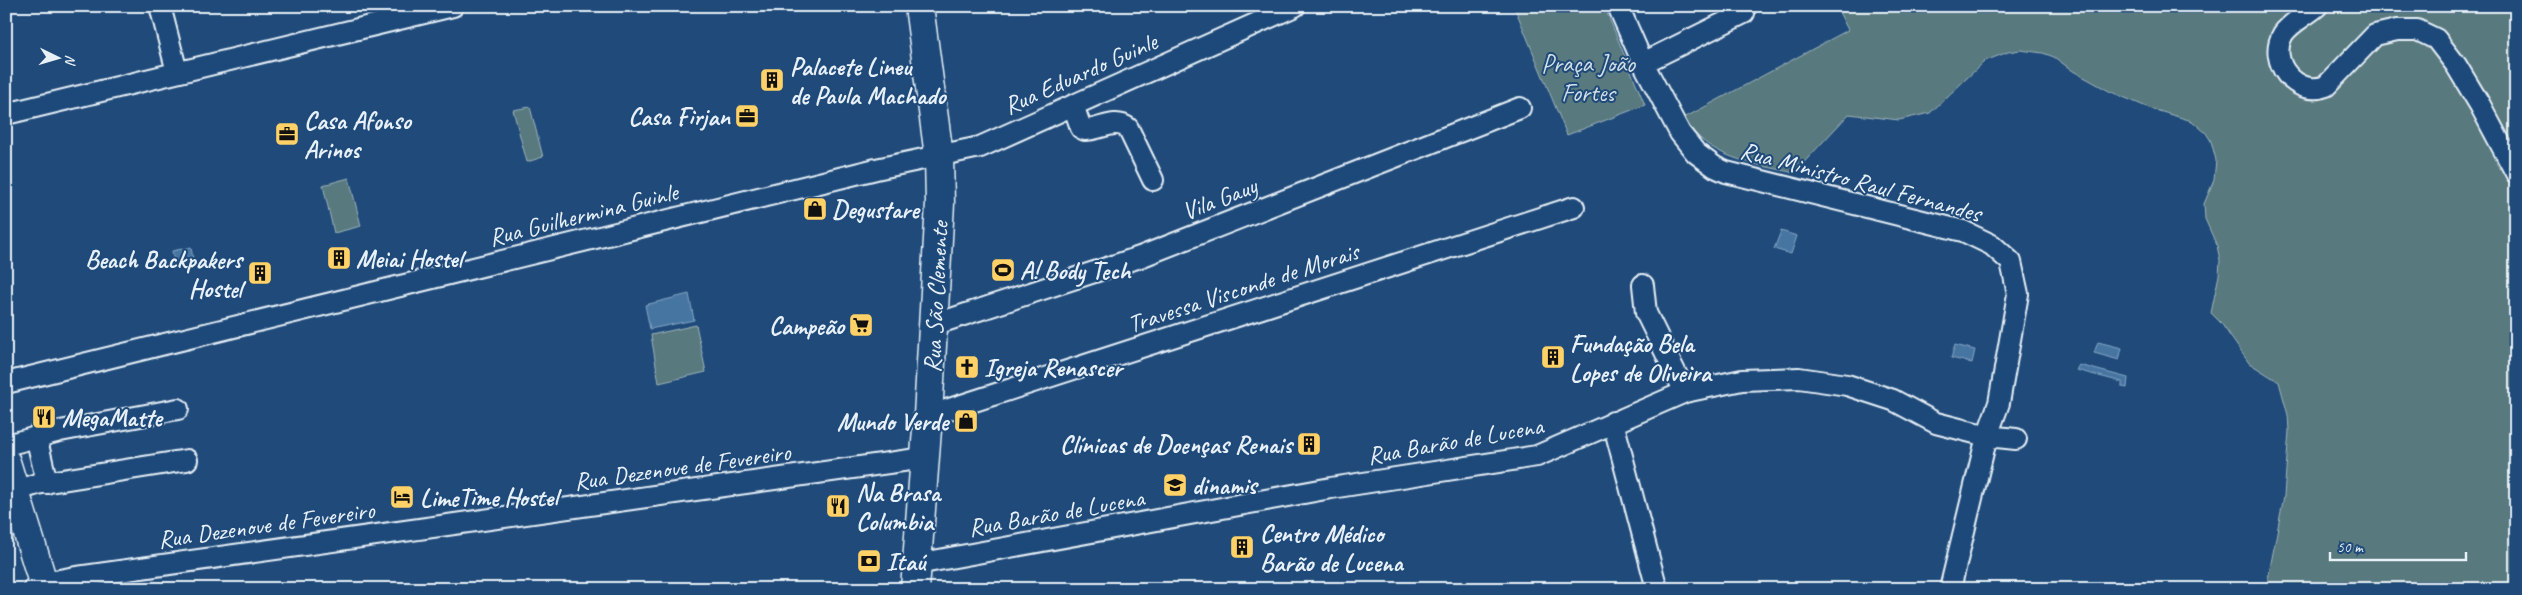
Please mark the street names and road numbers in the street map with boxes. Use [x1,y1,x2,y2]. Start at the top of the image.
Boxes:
street label: Rua Eduardo Guinle [999,25,1164,122]
street label: Rua Ministro Raul Fernandes [1737,134,1987,230]
street label: Vila Gauy [1177,170,1263,228]
street label: Rua Guilhermina Guinle [485,176,683,254]
street label: Rua São Clemente [916,219,956,373]
street label: Travessa Visconde de Morais [1124,235,1365,340]
street label: Rua Barão de Lucena [1365,409,1548,472]
street label: Rua Dezenove de Fevereiro [572,436,794,498]
street label: Rua Barão de Lucena [966,481,1149,544]
street label: Rua Dezenove de Fevereiro [156,494,378,556]

